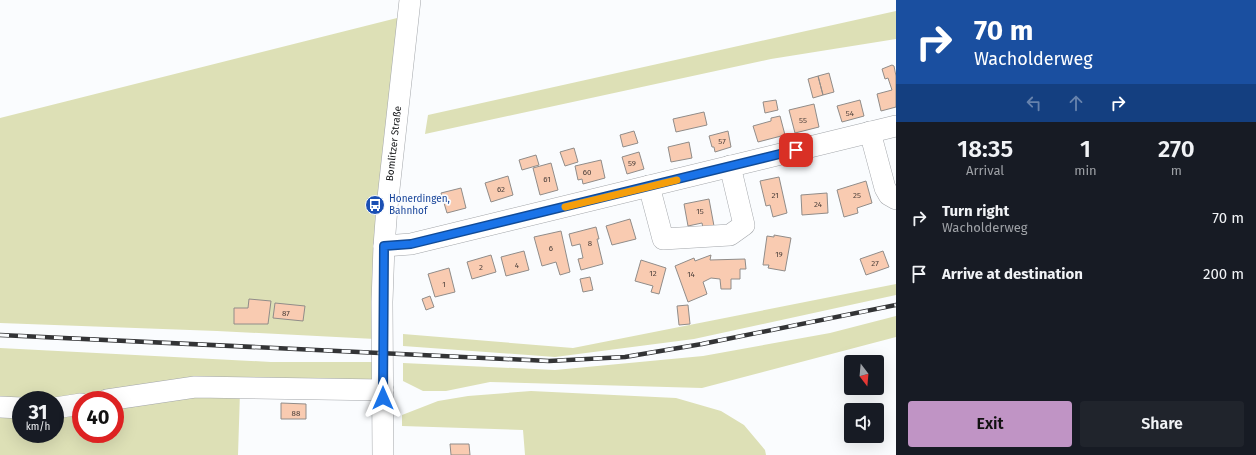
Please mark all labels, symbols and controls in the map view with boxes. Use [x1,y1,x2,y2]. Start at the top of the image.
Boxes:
text: 70 m [974,14,1033,47]
icon: right [908,16,960,68]
text: Wacholderweg [974,48,1093,70]
icon: left [1023,92,1045,114]
icon: ahead [1065,92,1087,114]
icon: right [1107,92,1129,114]
street label: Bomlitzer Straße [384,105,404,182]
house number: 54 [846,109,855,118]
house number: 55 [799,116,807,125]
pin [779,133,813,167]
text: 18:35 [957,135,1013,163]
text: 1 [1080,135,1091,163]
text: 270 [1158,135,1195,163]
house number: 57 [718,137,726,146]
icon: arrive [785,139,807,161]
house number: 59 [628,159,636,168]
text: Arrival [966,163,1004,178]
text: min [1074,163,1097,178]
text: m [1171,163,1182,178]
house number: 60 [583,168,592,177]
house number: 61 [543,175,551,184]
house number: 62 [497,185,505,194]
house number: 21 [771,191,779,200]
house number: 25 [853,191,861,200]
place label: Honerdingen, Bahnhof [389,193,450,217]
bus stop icon: Honerdingen, Bahnhof [364,194,386,216]
house number: 24 [814,200,823,209]
text: Turn right [942,202,1009,220]
house number: 15 [696,207,704,216]
icon: right [908,207,930,229]
text: 70 m [1212,209,1244,227]
text: Wacholderweg [942,220,1028,235]
house number: 8 [588,239,593,248]
house number: 6 [549,244,553,253]
house number: 19 [775,250,783,259]
house number: 27 [871,259,879,268]
house number: 4 [515,261,520,270]
house number: 2 [479,263,483,272]
icon: arrive [908,263,930,285]
text: Arrive at destination [942,265,1083,283]
text: 200 m [1203,265,1244,283]
house number: 12 [649,269,657,278]
house number: 14 [687,270,696,279]
house number: 1 [442,280,446,289]
house number: 87 [282,309,290,318]
north arrow [844,355,884,395]
map controls [844,355,884,443]
position arrow [362,377,404,419]
speed limit sign: 40 [72,391,124,443]
text: 31 [28,400,48,424]
button: Exit [908,401,1072,447]
button: Share [1080,401,1244,447]
button: sound [844,403,884,443]
house number: 88 [292,409,301,418]
text: km/h [26,421,50,433]

